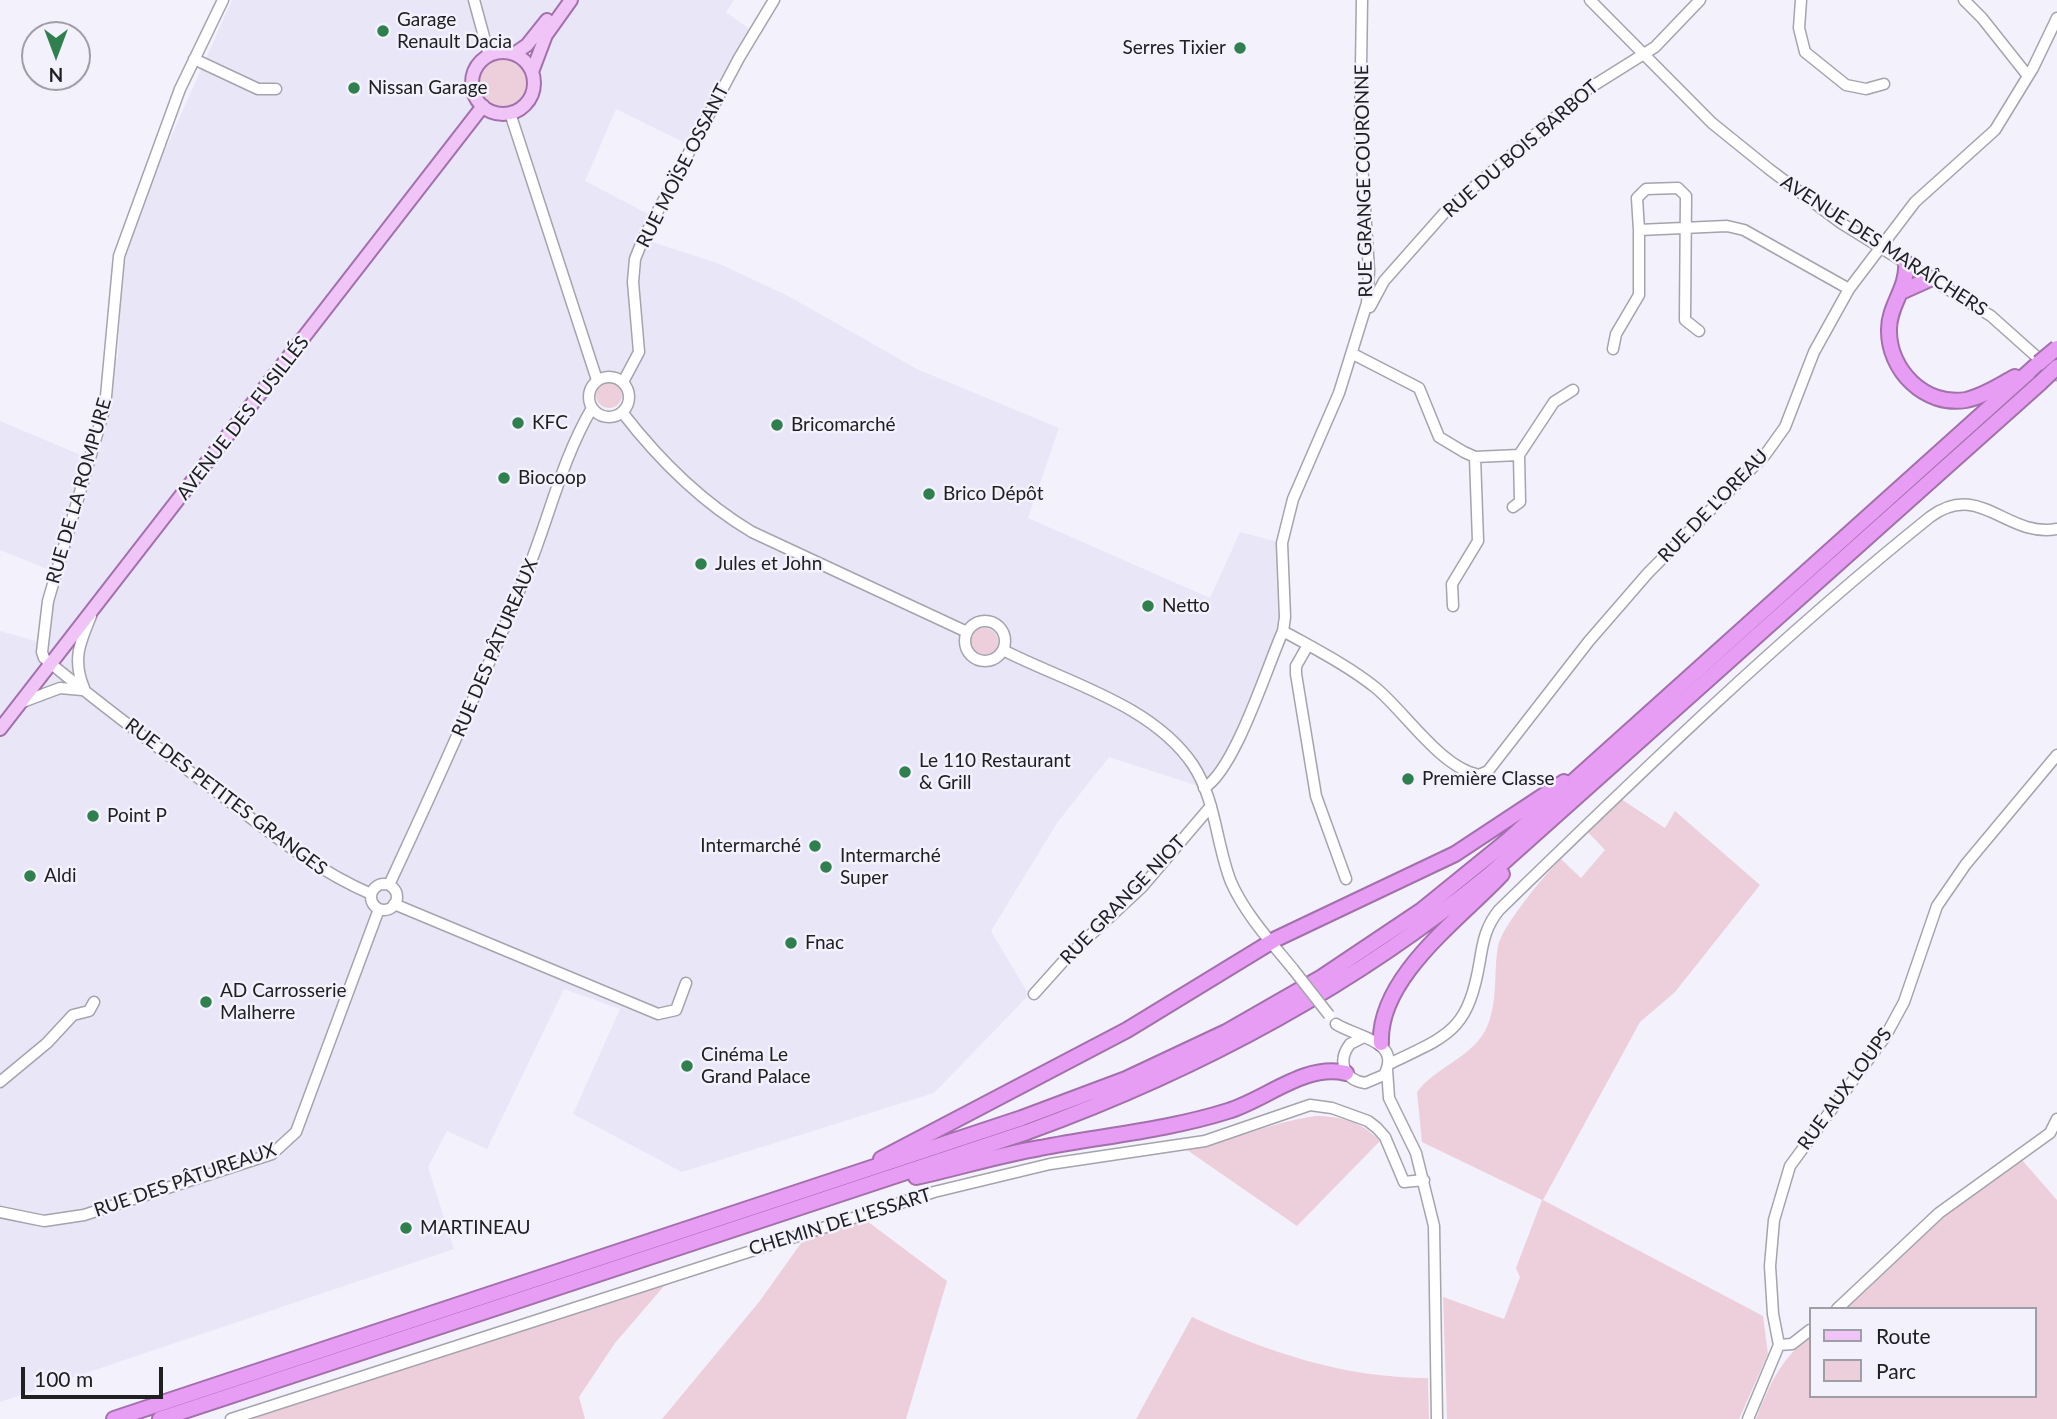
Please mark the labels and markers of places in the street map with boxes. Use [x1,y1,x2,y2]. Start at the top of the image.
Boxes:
place label: Garage Renault Dacia [397,9,512,53]
marker: Garage Renault Dacia [375,23,391,39]
place label: Serres Tixier [1122,37,1226,59]
marker: Serres Tixier [1232,40,1248,56]
place label: Nissan Garage [368,77,488,99]
marker: Nissan Garage [346,80,362,96]
place label: KFC [532,412,568,434]
place label: Bricomarché [791,414,896,436]
marker: KFC [510,415,526,431]
marker: Bricomarché [769,417,785,433]
place label: Biocoop [518,467,587,489]
marker: Biocoop [496,470,512,486]
place label: Brico Dépôt [943,483,1044,505]
marker: Brico Dépôt [921,486,937,502]
place label: Jules et John [715,553,822,575]
marker: Jules et John [693,556,709,572]
place label: Netto [1162,595,1210,617]
marker: Netto [1140,598,1156,614]
place label: Le 110 Restaurant & Grill [919,750,1071,794]
marker: Le 110 Restaurant & Grill [897,764,913,780]
place label: Première Classe [1422,768,1555,790]
marker: Première Classe [1400,771,1416,787]
place label: Point P [107,805,167,827]
marker: Point P [85,808,101,824]
place label: Intermarché [700,835,801,857]
marker: Intermarché [807,838,823,854]
place label: Intermarché Super [840,845,941,889]
marker: Intermarché Super [818,859,834,875]
place label: Aldi [44,865,77,887]
marker: Aldi [22,868,38,884]
place label: Fnac [805,932,844,954]
marker: Fnac [783,935,799,951]
place label: AD Carrosserie Malherre [220,980,347,1024]
marker: AD Carrosserie Malherre [198,994,214,1010]
place label: Cinéma Le Grand Palace [701,1044,810,1088]
marker: Cinéma Le Grand Palace [679,1058,695,1074]
place label: MARTINEAU [420,1217,531,1239]
marker: MARTINEAU [398,1220,414,1236]

